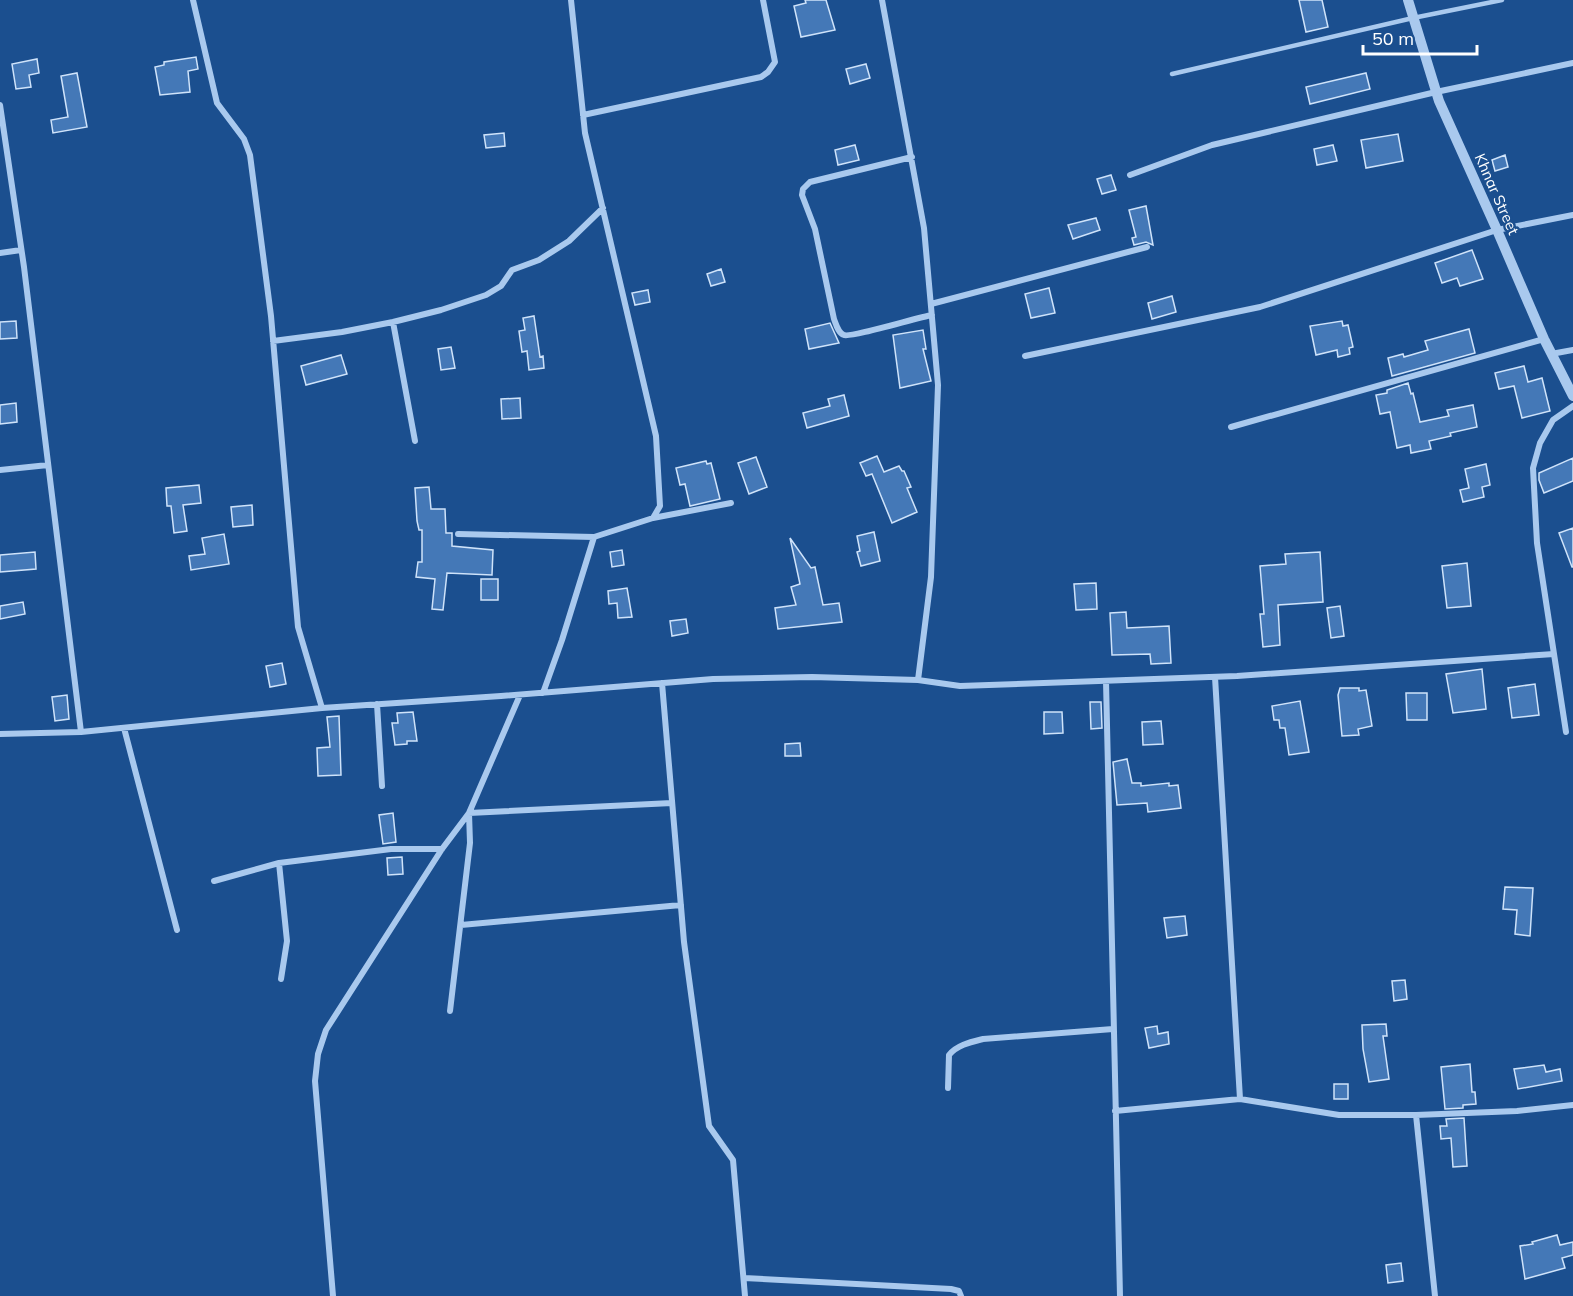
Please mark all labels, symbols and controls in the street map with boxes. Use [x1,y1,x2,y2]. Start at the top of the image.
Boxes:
scale bar [1363,18,1477,56]
text: 50 m [1372,27,1414,50]
street label: Khnar Street [1471,150,1523,238]

